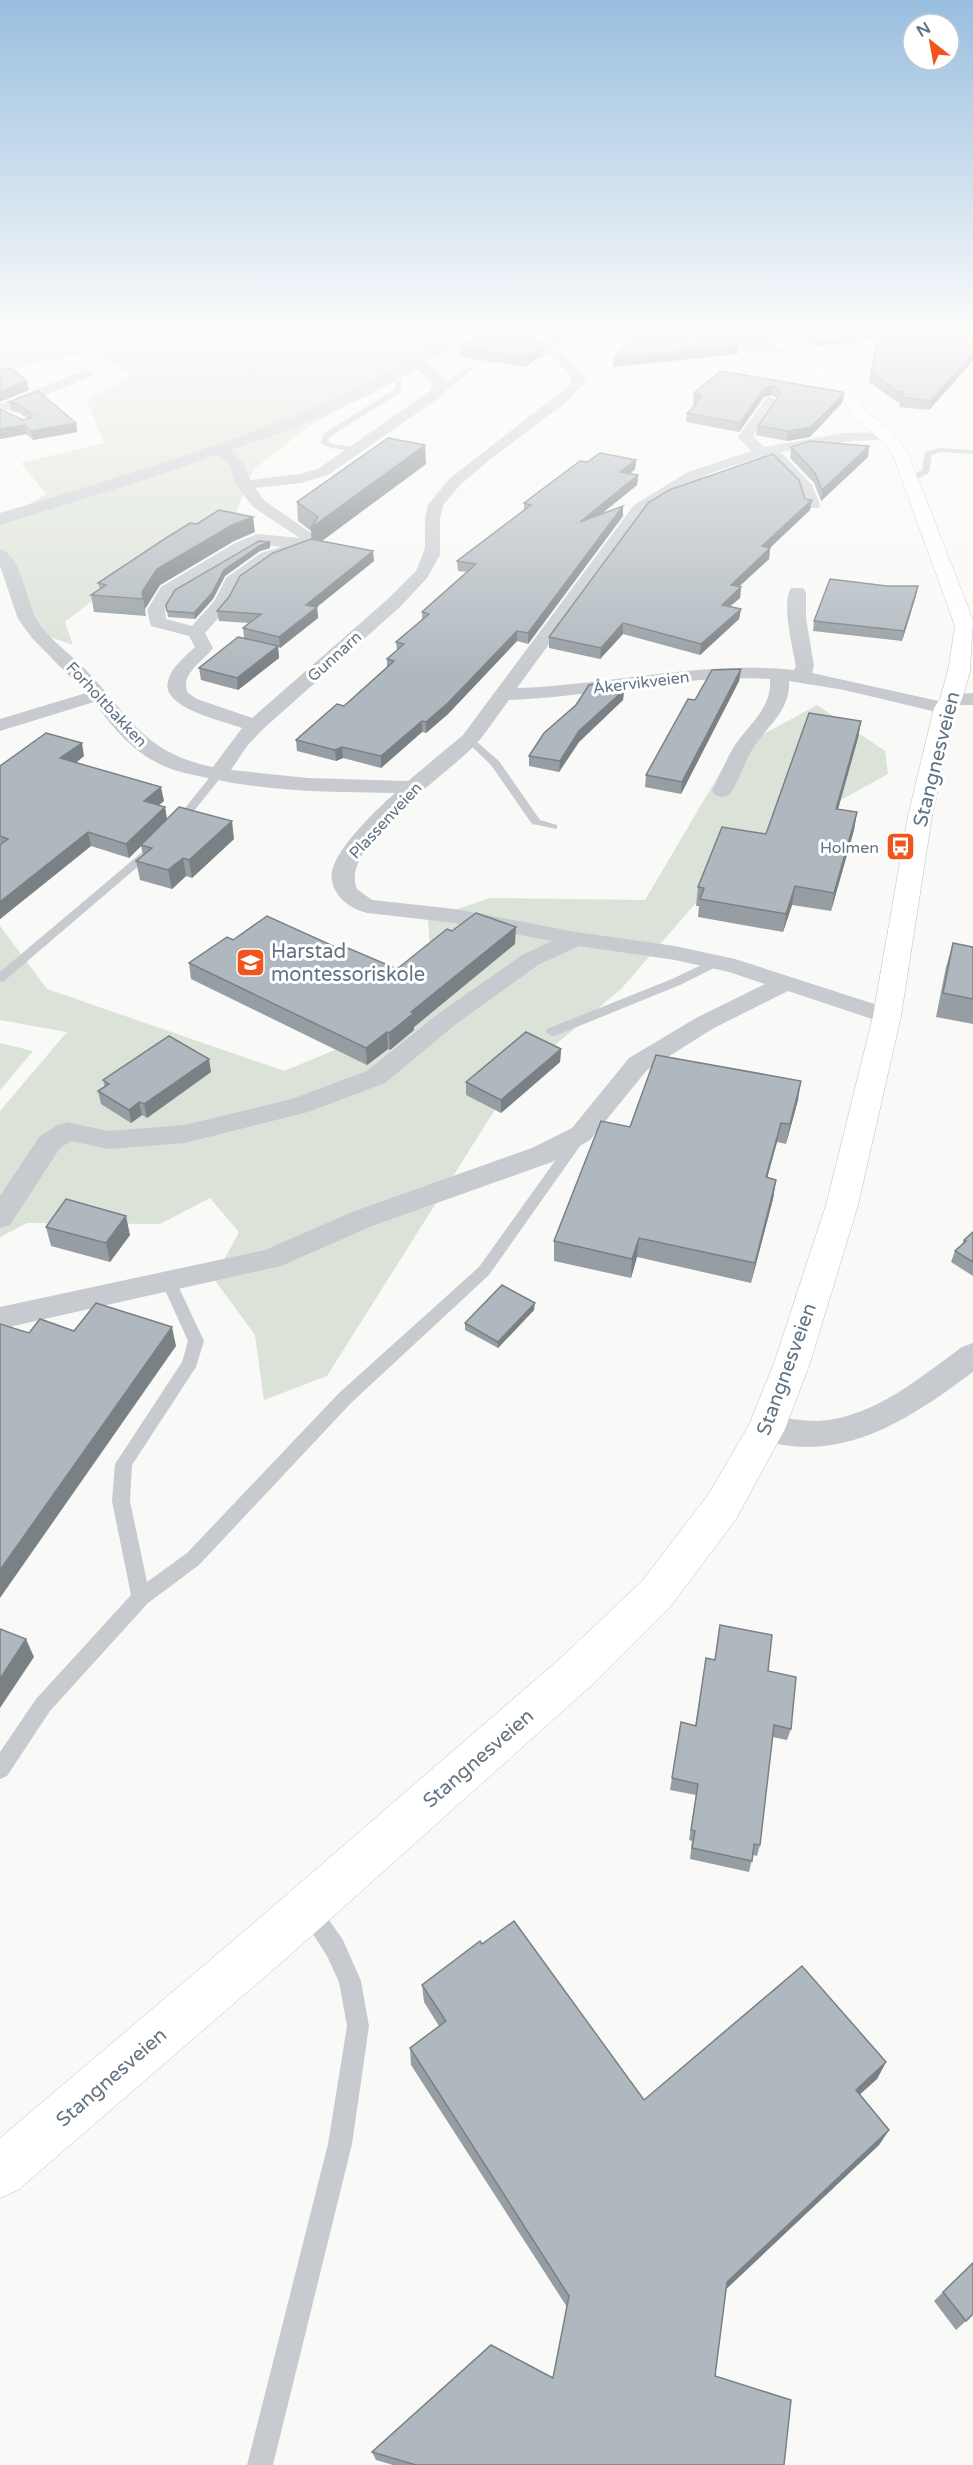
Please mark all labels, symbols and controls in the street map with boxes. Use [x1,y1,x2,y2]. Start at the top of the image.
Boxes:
north arrow [901,12,961,72]
text: N [913,18,934,42]
street label: Gunnarn [303,627,366,686]
street label: Forholtbakken [62,658,151,752]
street label: Åkervikveien [592,667,690,699]
street label: Stangnesveien [909,689,965,830]
street label: Plassenveien [345,778,426,863]
bus stop icon: Holmen [884,831,916,863]
place label: Holmen [820,838,879,858]
place label: Harstad montessoriskole [271,940,425,987]
school or university icon: Harstad montessoriskole [234,946,266,978]
street label: Stangnesveien [752,1300,822,1439]
street label: Stangnesveien [418,1704,539,1813]
street label: Stangnesveien [51,2023,172,2132]

